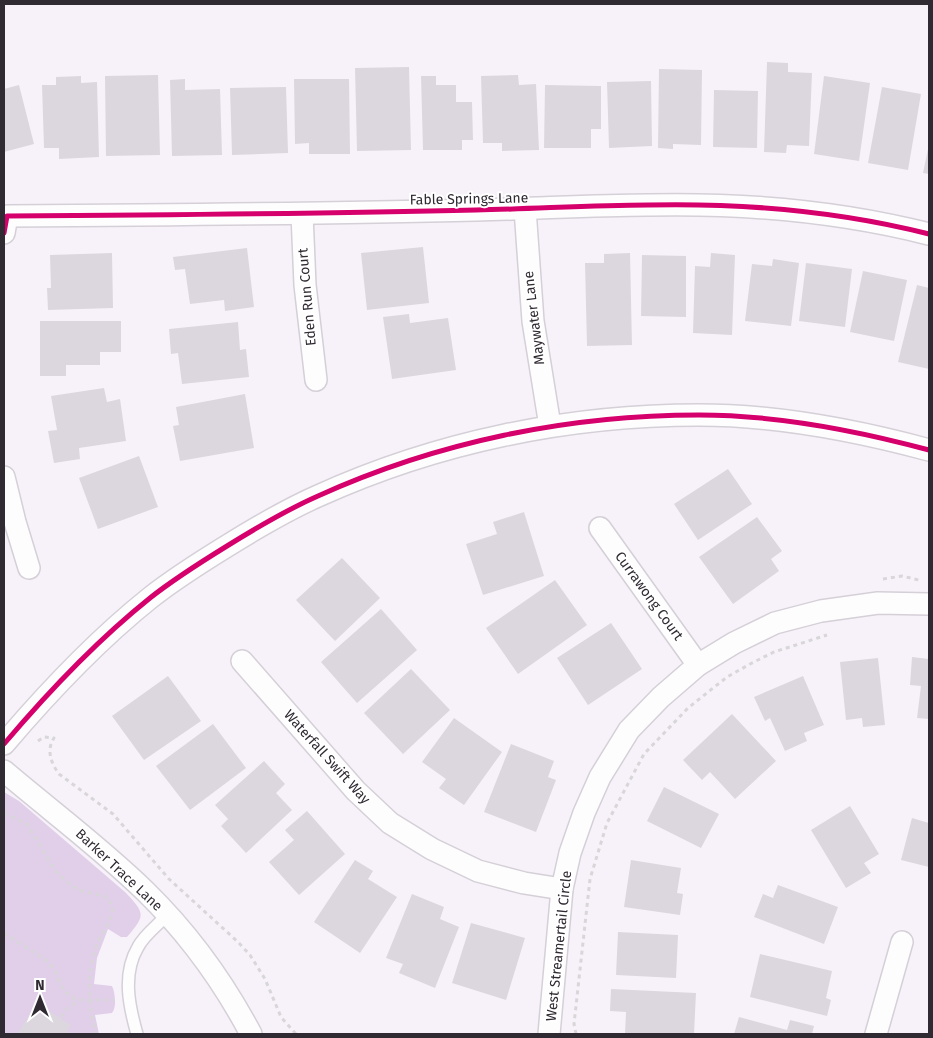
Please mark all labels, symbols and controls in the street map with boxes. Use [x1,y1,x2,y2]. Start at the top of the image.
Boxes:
street label: Fable Springs Lane [410,189,528,209]
street label: Eden Run Court [294,247,320,347]
street label: Maywater Lane [520,270,548,366]
street label: Currawong Court [611,548,687,644]
street label: Waterfall Swift Way [280,706,374,808]
street label: Barker Trace Lane [72,825,166,915]
street label: West Streamertail Circle [543,870,575,1022]
north arrow [15,973,65,1023]
text: N [35,977,45,994]

